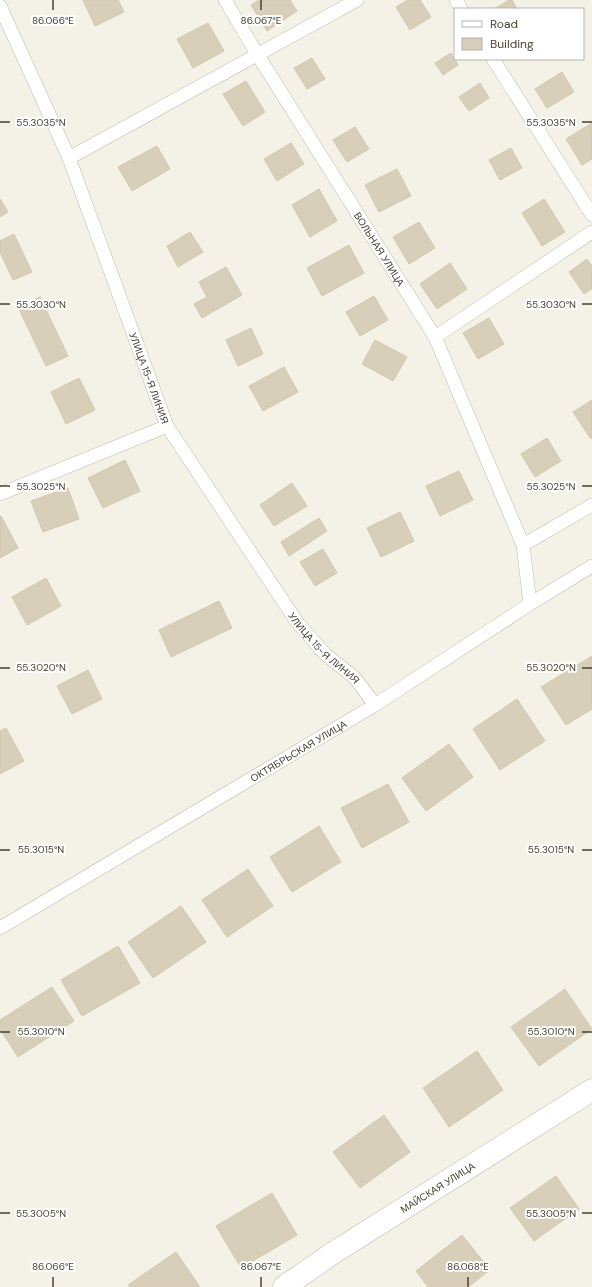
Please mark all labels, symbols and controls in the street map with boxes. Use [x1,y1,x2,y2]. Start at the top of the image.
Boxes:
legend [454,8,584,60]
text: 86.066°E [32,14,74,27]
text: 86.067°E [241,14,282,27]
text: Road [490,16,518,32]
text: Building [490,36,534,52]
text: 55.3035°N [16,116,66,129]
text: 55.3035°N [526,116,576,129]
street label: ВОЛЬНАЯ УЛИЦА [351,210,407,289]
text: 55.3030°N [16,298,66,311]
text: 55.3030°N [526,298,576,311]
street label: УЛИЦА 15-Я ЛИНИЯ [126,330,172,426]
text: 55.3025°N [16,480,66,493]
text: 55.3025°N [526,480,576,493]
street label: УЛИЦА 15-Я ЛИНИЯ [285,610,363,686]
text: 55.3020°N [16,661,66,674]
text: 55.3020°N [526,661,576,674]
street label: ОКТЯБРЬСКАЯ УЛИЦА [248,717,349,785]
text: 55.3015°N [18,843,64,856]
text: 55.3015°N [528,843,574,856]
text: 55.3010°N [17,1025,65,1038]
text: 55.3010°N [527,1025,575,1038]
street label: МАЙСКАЯ УЛИЦА [398,1159,478,1216]
text: 55.3005°N [16,1207,66,1220]
text: 55.3005°N [526,1207,576,1220]
text: 86.066°E [32,1260,74,1273]
text: 86.067°E [241,1260,282,1273]
text: 86.068°E [447,1260,489,1273]

